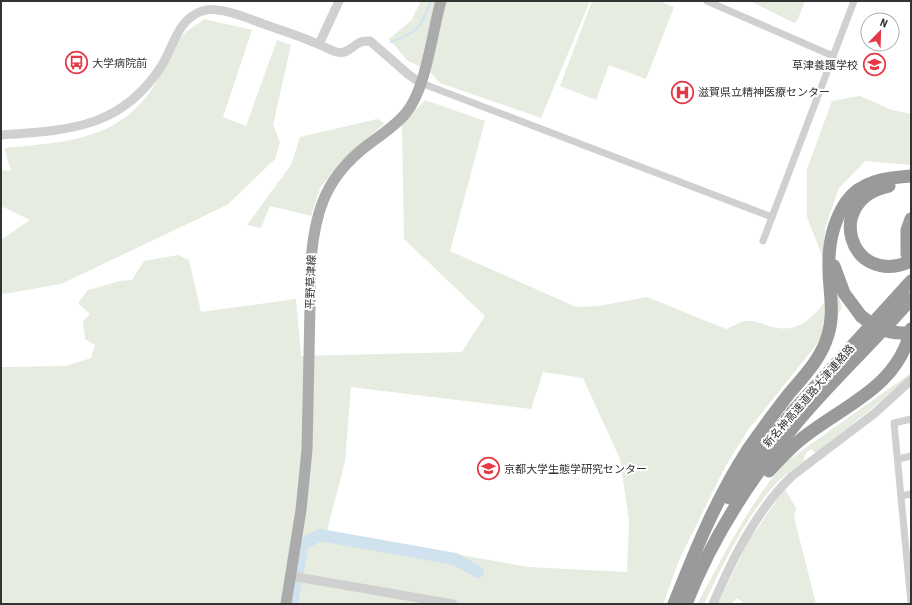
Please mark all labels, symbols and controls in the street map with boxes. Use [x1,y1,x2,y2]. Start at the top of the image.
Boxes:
north arrow [860,12,900,52]
text: N [878,16,890,31]
bus stop icon: 大学病院前 [63,50,89,76]
school or university icon: 草津養護学校 [861,52,887,78]
place label: 大学病院前 [92,57,147,70]
place label: 草津養護学校 [792,59,858,72]
hospital icon: 滋賀県立精神医療センター [669,79,695,105]
place label: 滋賀県立精神医療センター [698,86,830,99]
street label: 平野草津線 [304,254,318,310]
street label: 新名神高速道路大津連絡路 [761,342,857,450]
school or university icon: 京都大学生態学研究センター [476,456,502,482]
place label: 京都大学生態学研究センター [504,463,647,476]

